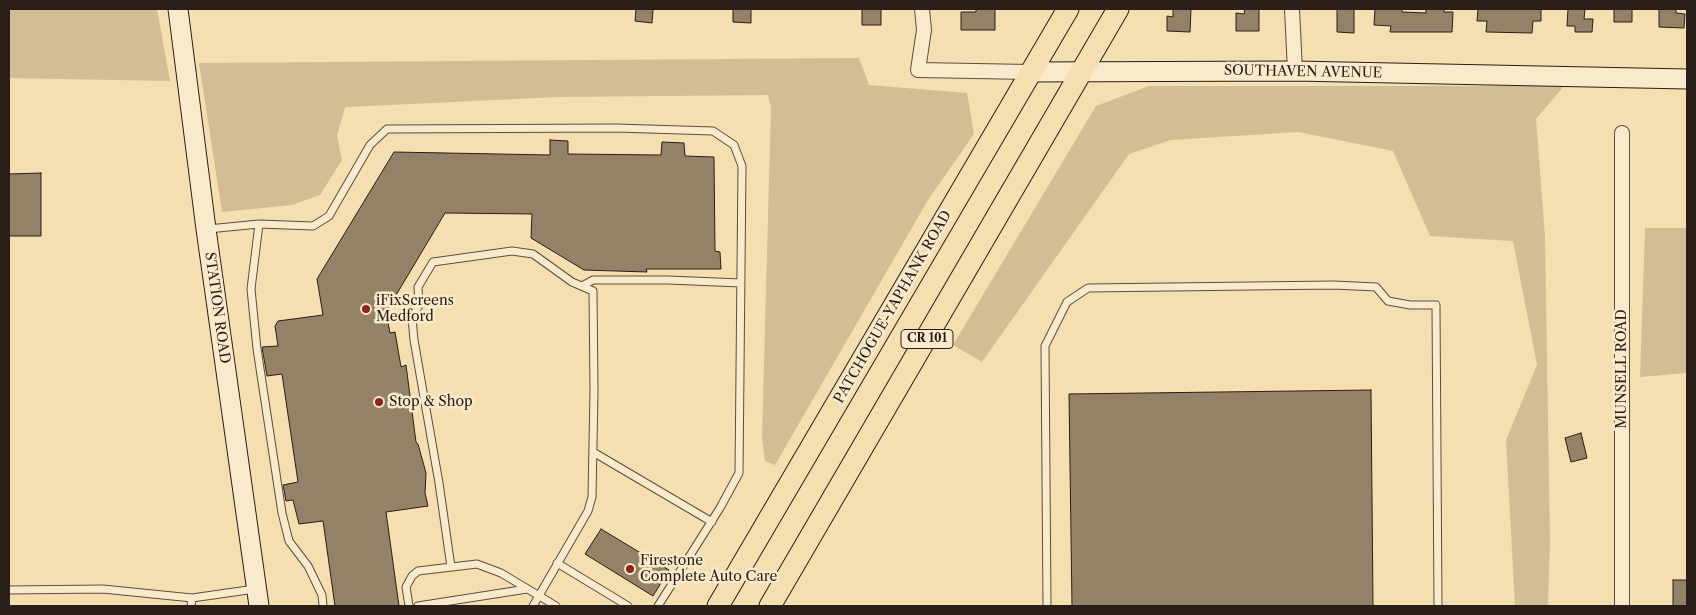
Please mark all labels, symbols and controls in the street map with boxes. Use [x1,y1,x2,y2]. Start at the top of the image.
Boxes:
street label: SOUTHAVEN AVENUE [1224,62,1382,82]
street label: PATCHOGUE-YAPHANK ROAD [831,208,955,406]
street label: STATION ROAD [201,251,233,365]
place label: iFixScreens Medford [376,293,454,326]
marker: iFixScreens Medford [360,303,372,315]
street label: MUNSELL ROAD [1614,309,1630,429]
road number: CR 101 [901,329,953,348]
place label: Stop & Shop [389,394,473,410]
marker: Stop & Shop [373,396,385,408]
place label: Firestone Complete Auto Care [640,553,777,586]
marker: Firestone Complete Auto Care [624,563,636,575]

